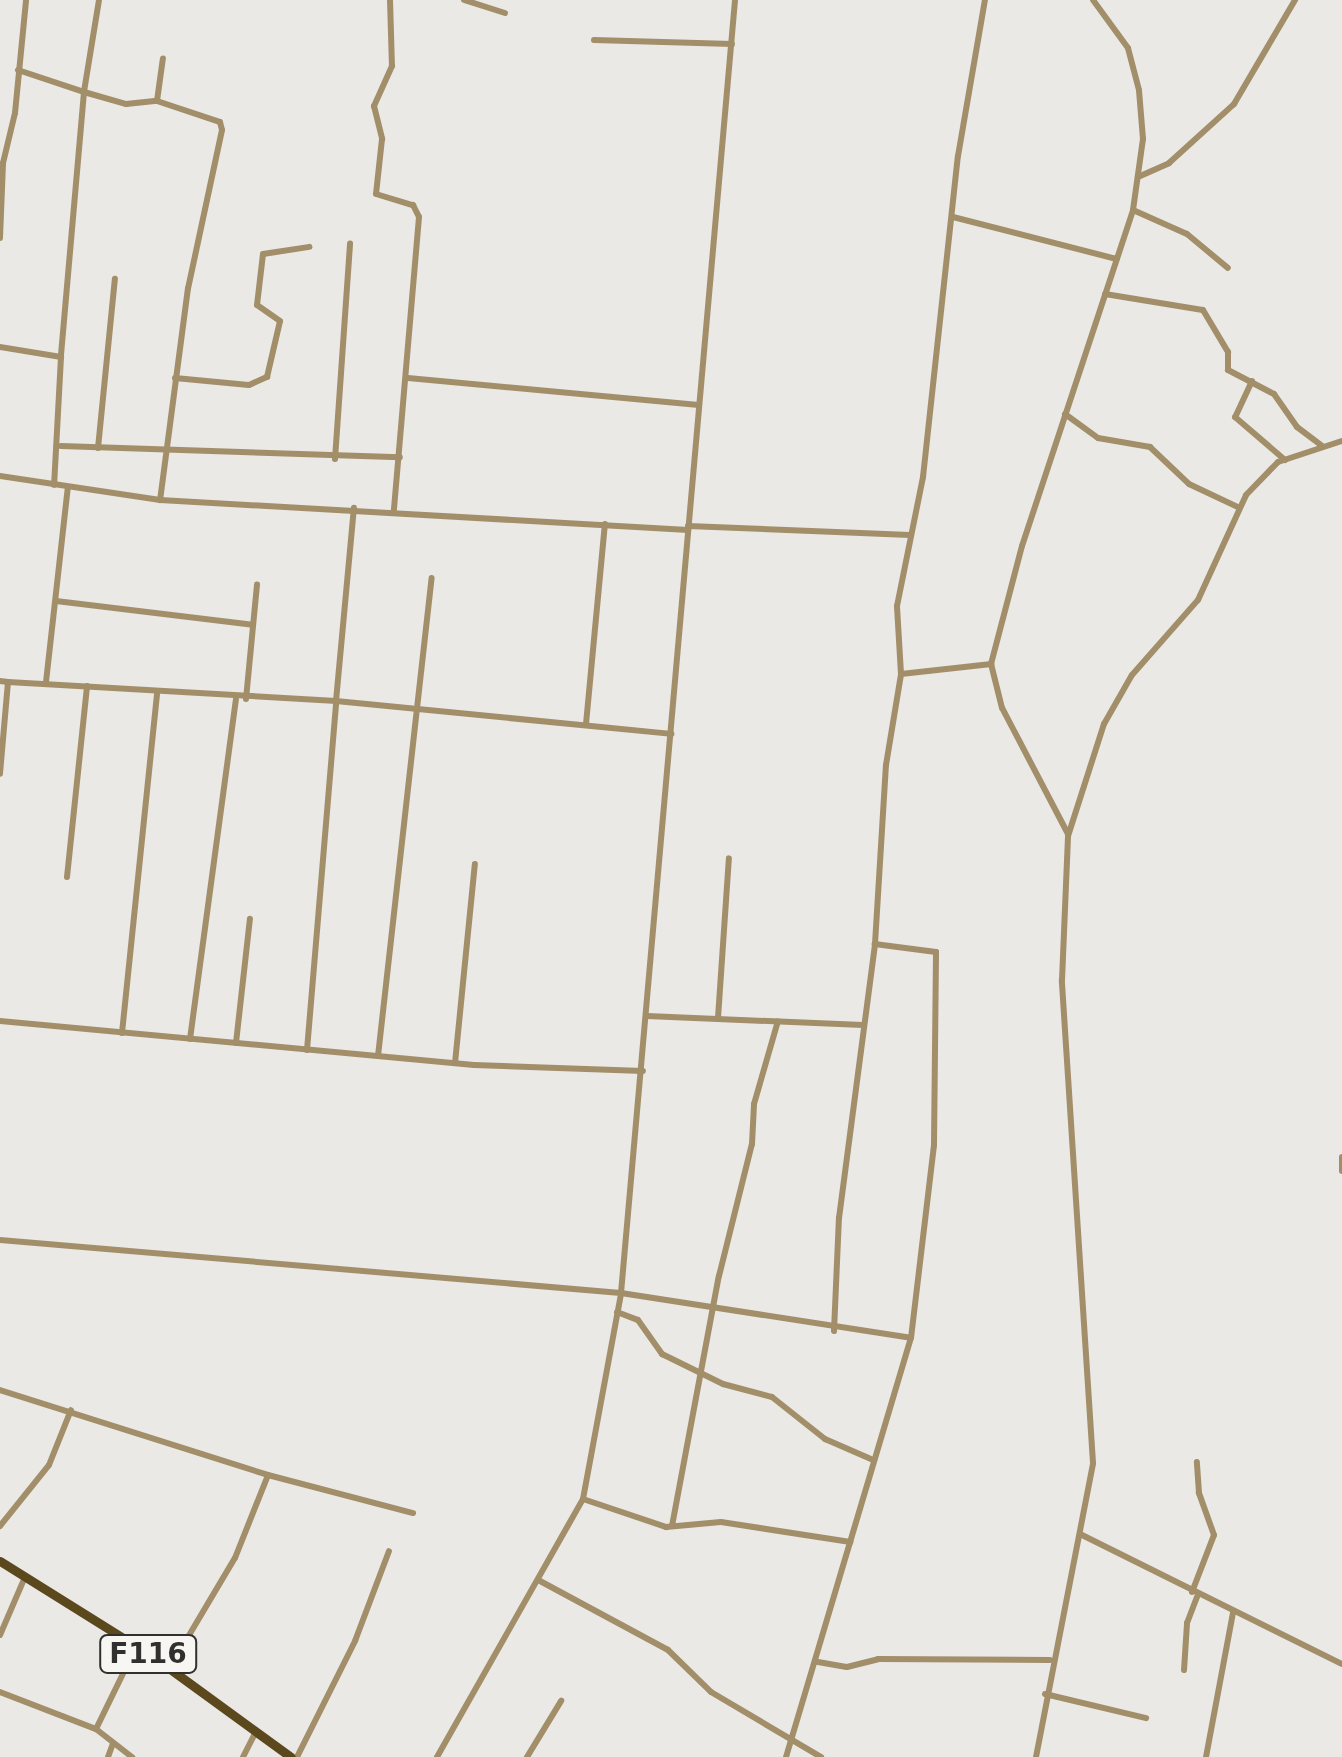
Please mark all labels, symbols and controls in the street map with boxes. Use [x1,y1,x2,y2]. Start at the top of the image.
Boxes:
road number: F116 [98,1631,198,1677]

